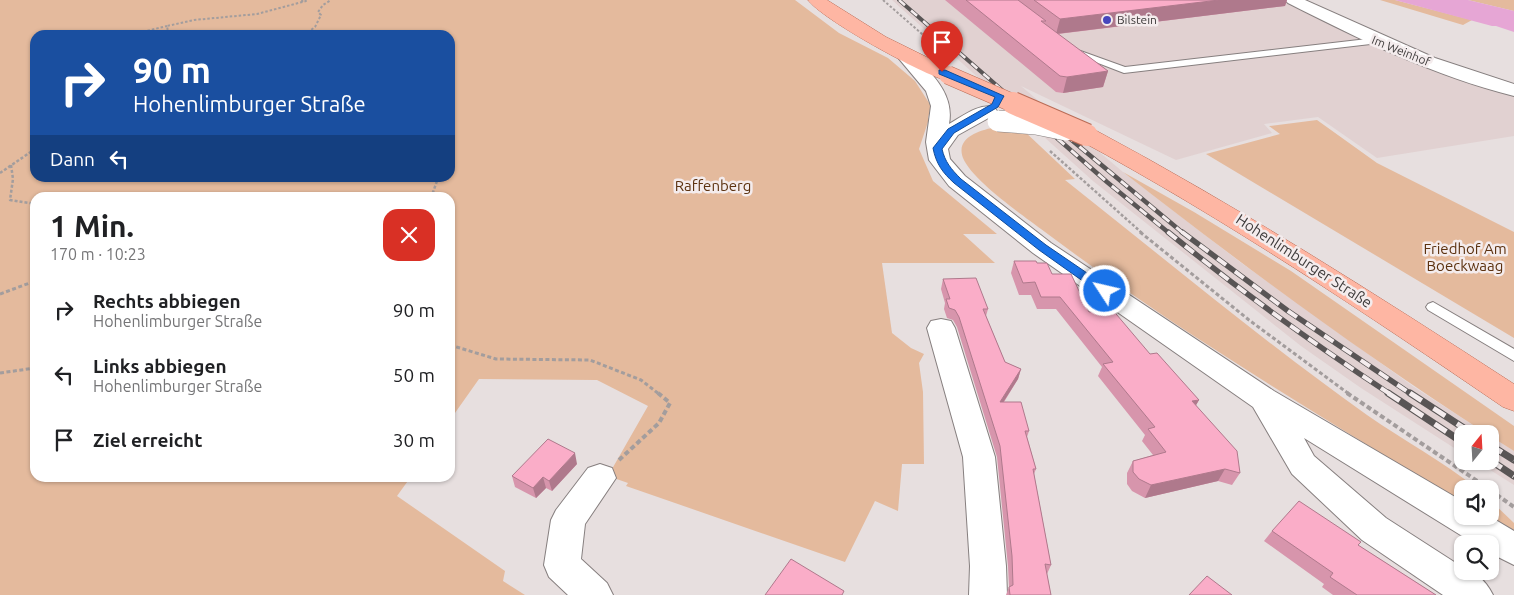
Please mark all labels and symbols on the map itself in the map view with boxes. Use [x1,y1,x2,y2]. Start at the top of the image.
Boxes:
place label: Bilstein [1117,13,1157,26]
marker: Bilstein [1101,14,1113,26]
pin [921,21,963,72]
street label: Im Weinhof [1370,33,1433,68]
park label: Raffenberg [675,177,751,194]
street label: Hohenlimburger Straße [1233,210,1375,311]
park label: Friedhof Am Boeckwaag [1423,240,1507,274]
position arrow [1078,264,1130,316]
north arrow [1454,425,1499,470]

